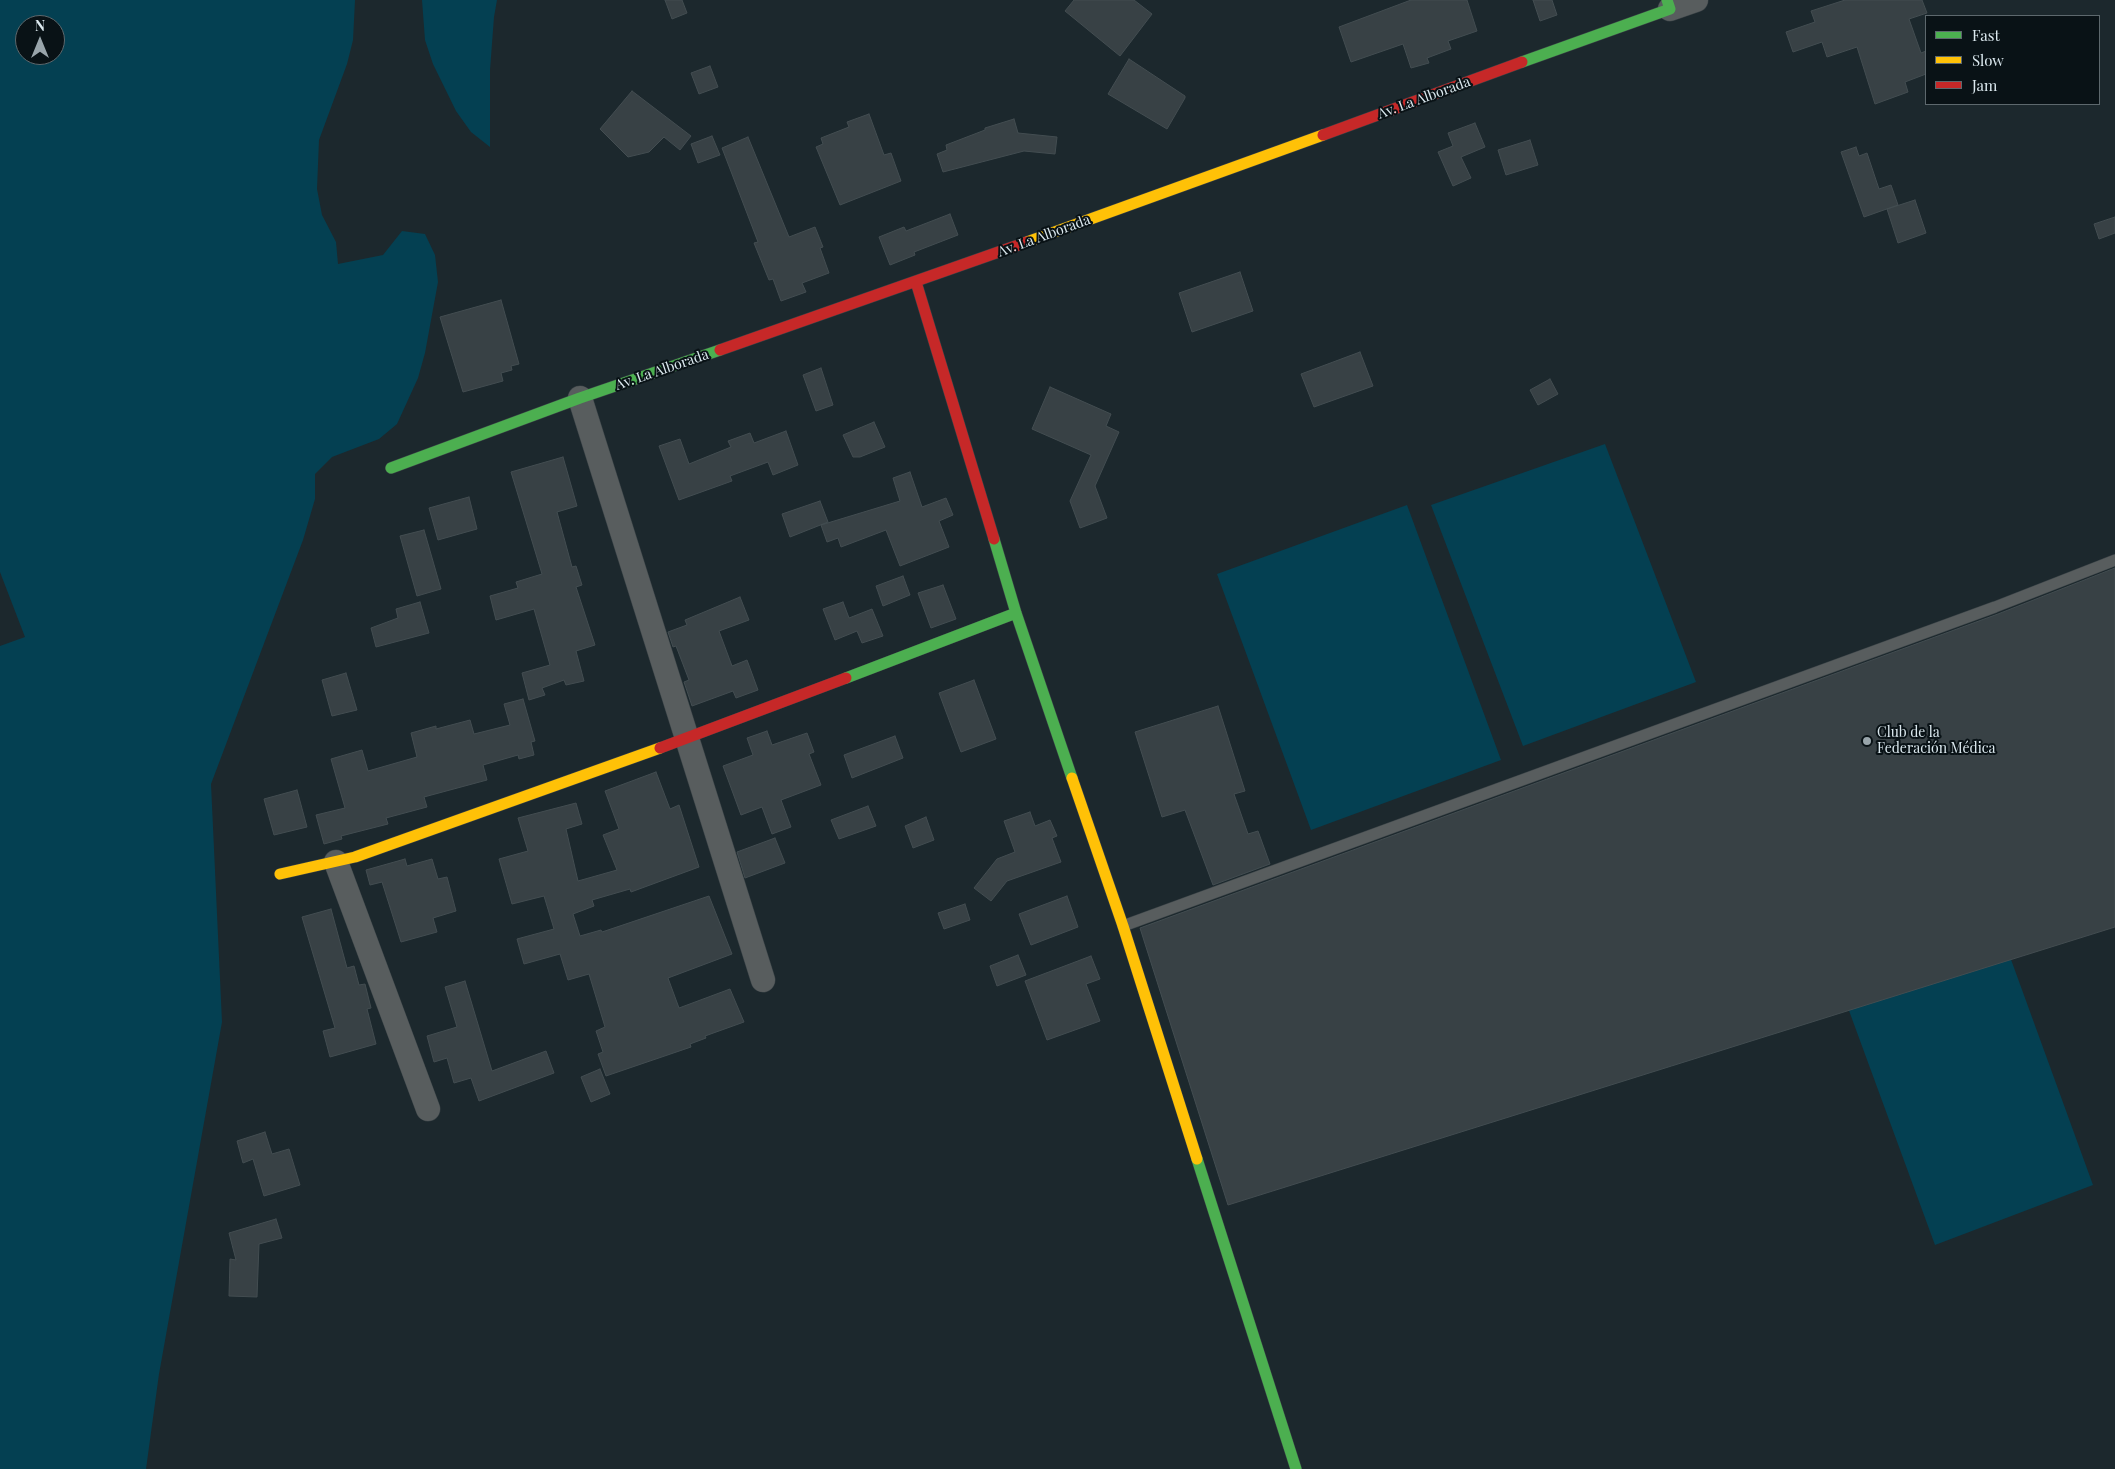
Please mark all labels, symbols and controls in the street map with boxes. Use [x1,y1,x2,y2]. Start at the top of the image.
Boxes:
north arrow [15,15,65,65]
legend [1925,15,2100,105]
text: N [35,16,45,35]
text: Fast [1972,25,2000,45]
text: Slow [1972,50,2004,70]
street label: Av. La Alborada [1375,73,1473,123]
text: Jam [1972,75,1997,95]
street label: Av. La Alborada [995,211,1093,261]
street label: Av. La Alborada [613,346,711,394]
place label: Club de la Federación Médica [1877,725,1996,758]
marker: Club de la Federación Médica [1861,735,1873,747]

